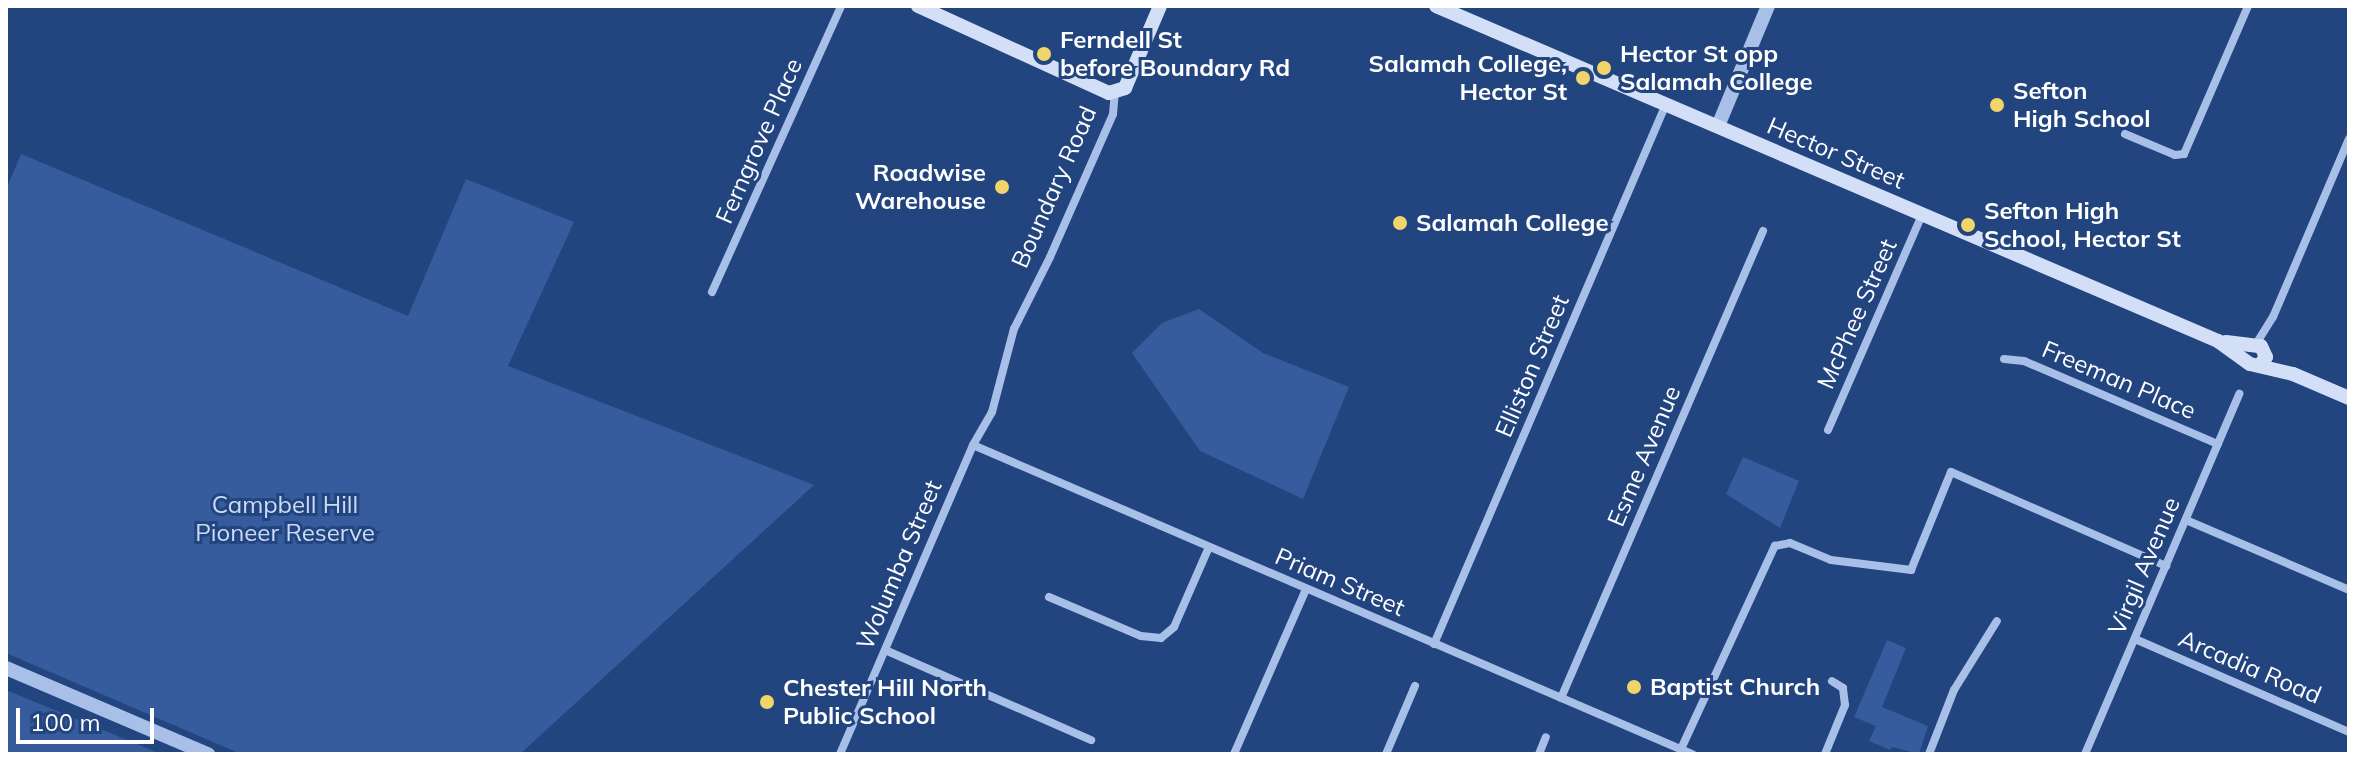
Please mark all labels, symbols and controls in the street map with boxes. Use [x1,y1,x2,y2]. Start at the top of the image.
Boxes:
place label: Ferndell St before Boundary Rd [1060,26,1290,82]
place label: Hector St opp Salamah College [1620,40,1813,96]
marker: Ferndell St before Boundary Rd [1035,45,1053,63]
place label: Salamah College, Hector St [1368,50,1567,106]
street label: Ferngrove Place [710,54,808,228]
marker: Hector St opp Salamah College [1595,59,1613,77]
marker: Salamah College, Hector St [1574,69,1592,87]
place label: Sefton High School [2013,77,2151,133]
marker: Sefton High School [1988,96,2006,114]
street label: Boundary Road [1005,102,1103,272]
street label: Hector Street [1763,111,1909,195]
place label: Roadwise Warehouse [855,159,986,215]
marker: Roadwise Warehouse [993,178,1011,196]
place label: Sefton High School, Hector St [1984,197,2181,253]
place label: Salamah College [1416,209,1609,237]
marker: Salamah College [1391,214,1409,232]
marker: Sefton High School, Hector St [1959,216,1977,234]
street label: McPhee Street [1811,235,1903,393]
street label: Elliston Street [1489,291,1575,441]
street label: Freeman Place [2038,335,2200,425]
street label: Esme Avenue [1601,381,1687,531]
street label: Wolumba Street [850,476,948,654]
park label: Campbell Hill Pioneer Reserve [195,491,375,547]
street label: Virgil Avenue [2102,493,2186,639]
street label: Priam Street [1271,542,1409,622]
street label: Arcadia Road [2174,624,2326,710]
place label: Baptist Church [1650,673,1820,701]
place label: Chester Hill North Public School [783,674,987,730]
marker: Baptist Church [1625,678,1643,696]
scale bar [20,692,158,742]
marker: Chester Hill North Public School [758,693,776,711]
text: 100 m [30,707,101,737]

